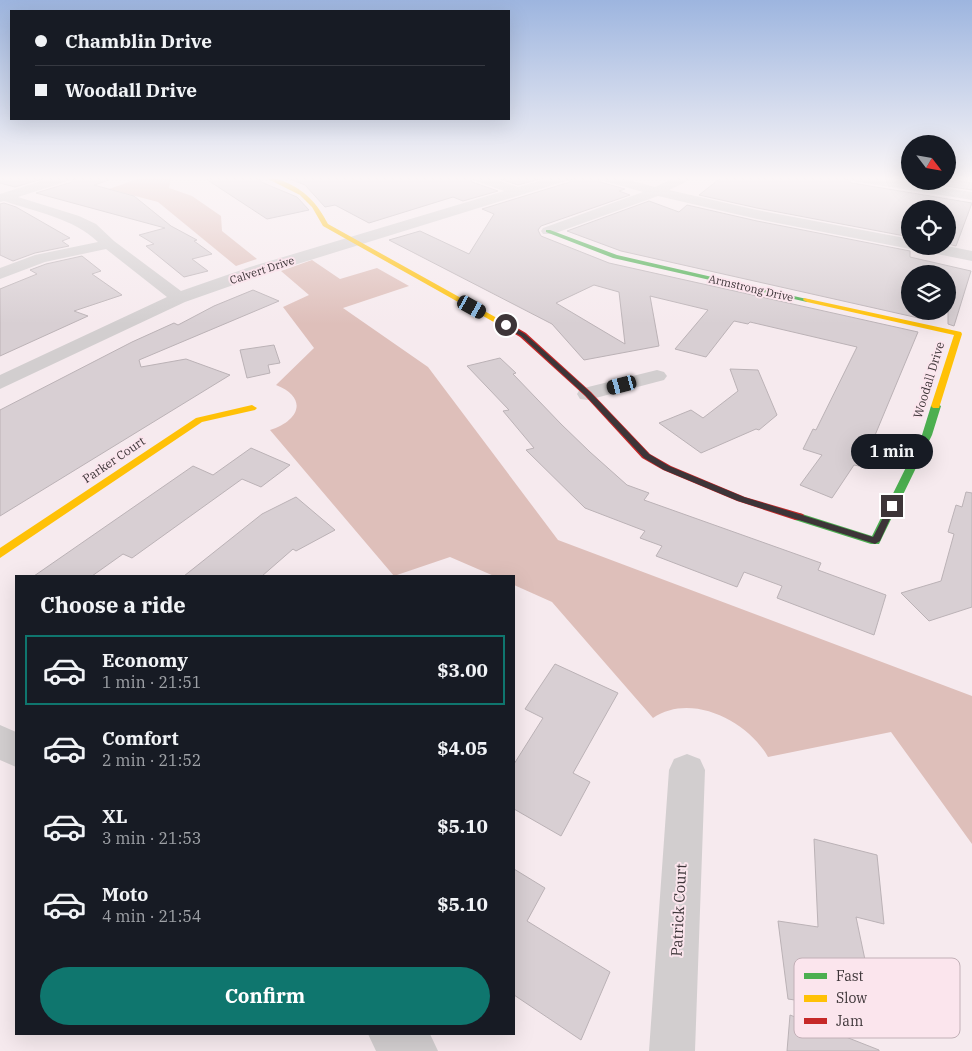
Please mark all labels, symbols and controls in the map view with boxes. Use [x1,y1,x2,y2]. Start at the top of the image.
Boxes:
text: Chamblin Drive [65,29,212,53]
text: Woodall Drive [65,78,197,102]
north arrow [901,135,956,190]
map controls [901,135,956,320]
button: locate [901,200,956,255]
street label: Calvert Drive [228,253,296,287]
button: layers [901,265,956,320]
street label: Armstrong Drive [707,271,795,305]
car [455,293,488,321]
route start [495,314,517,336]
street label: Woodall Drive [910,340,947,420]
car [605,374,638,396]
street label: Parker Court [80,433,148,486]
callout: 1 min [851,434,933,468]
text: 1 min [870,441,914,461]
route end [881,495,903,517]
text: Choose a ride [40,590,186,619]
icon: car [42,648,87,693]
text: Economy [102,648,188,672]
text: $3.00 [437,658,488,682]
text: 1 min · 21:51 [102,672,201,692]
icon: car [42,726,87,771]
text: Comfort [102,726,179,750]
text: $4.05 [437,736,488,760]
text: 2 min · 21:52 [102,750,201,770]
icon: car [42,804,87,849]
text: XL [102,804,128,828]
text: $5.10 [437,814,488,838]
text: 3 min · 21:53 [102,828,201,848]
street label: Patrick Court [667,863,690,957]
icon: car [42,882,87,927]
text: Moto [102,882,148,906]
text: $5.10 [437,892,488,916]
text: 4 min · 21:54 [102,906,201,926]
legend [794,958,960,1038]
button: Confirm [40,967,490,1025]
text: Fast [836,967,864,985]
text: Slow [836,989,867,1007]
text: Jam [836,1012,863,1030]

